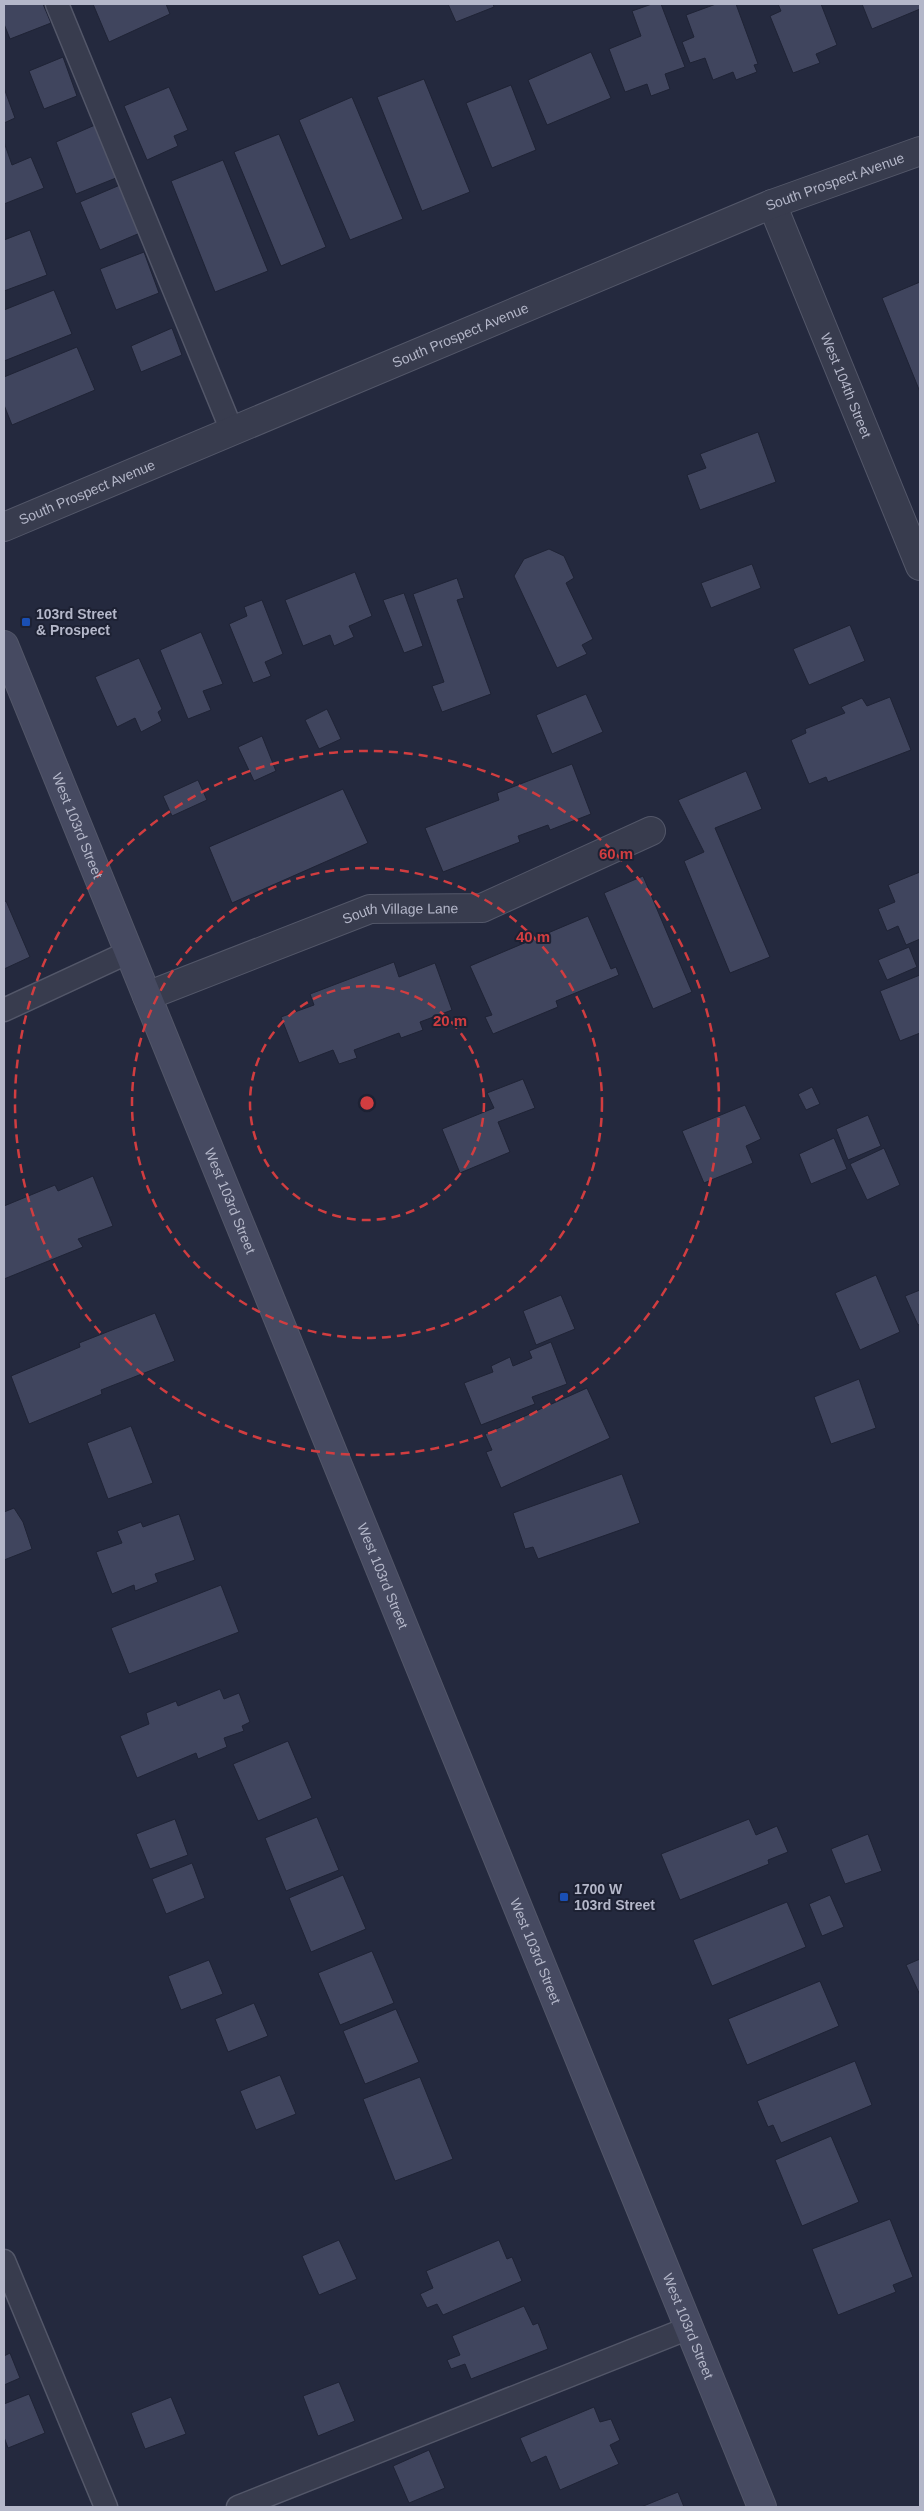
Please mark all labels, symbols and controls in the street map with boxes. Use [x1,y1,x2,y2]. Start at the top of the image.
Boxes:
street label: South Prospect Avenue [763,149,907,214]
street label: South Prospect Avenue [390,299,531,371]
street label: West 104th Street [818,331,875,440]
street label: South Prospect Avenue [16,456,158,528]
place label: 103rd Street & Prospect [36,606,117,638]
marker: 103rd Street & Prospect [20,616,32,628]
street label: West 103rd Street [49,770,106,881]
text: 60 m [599,845,633,862]
street label: South Village Lane [340,900,459,927]
text: 40 m [516,928,550,945]
text: 20 m [433,1012,467,1029]
centre of rings [358,1094,376,1112]
street label: West 103rd Street [202,1146,259,1256]
street label: West 103rd Street [354,1521,412,1631]
place label: 1700 W 103rd Street [574,1881,655,1913]
marker: 1700 W 103rd Street [558,1891,570,1903]
street label: West 103rd Street [507,1896,564,2006]
street label: West 103rd Street [660,2271,717,2381]

